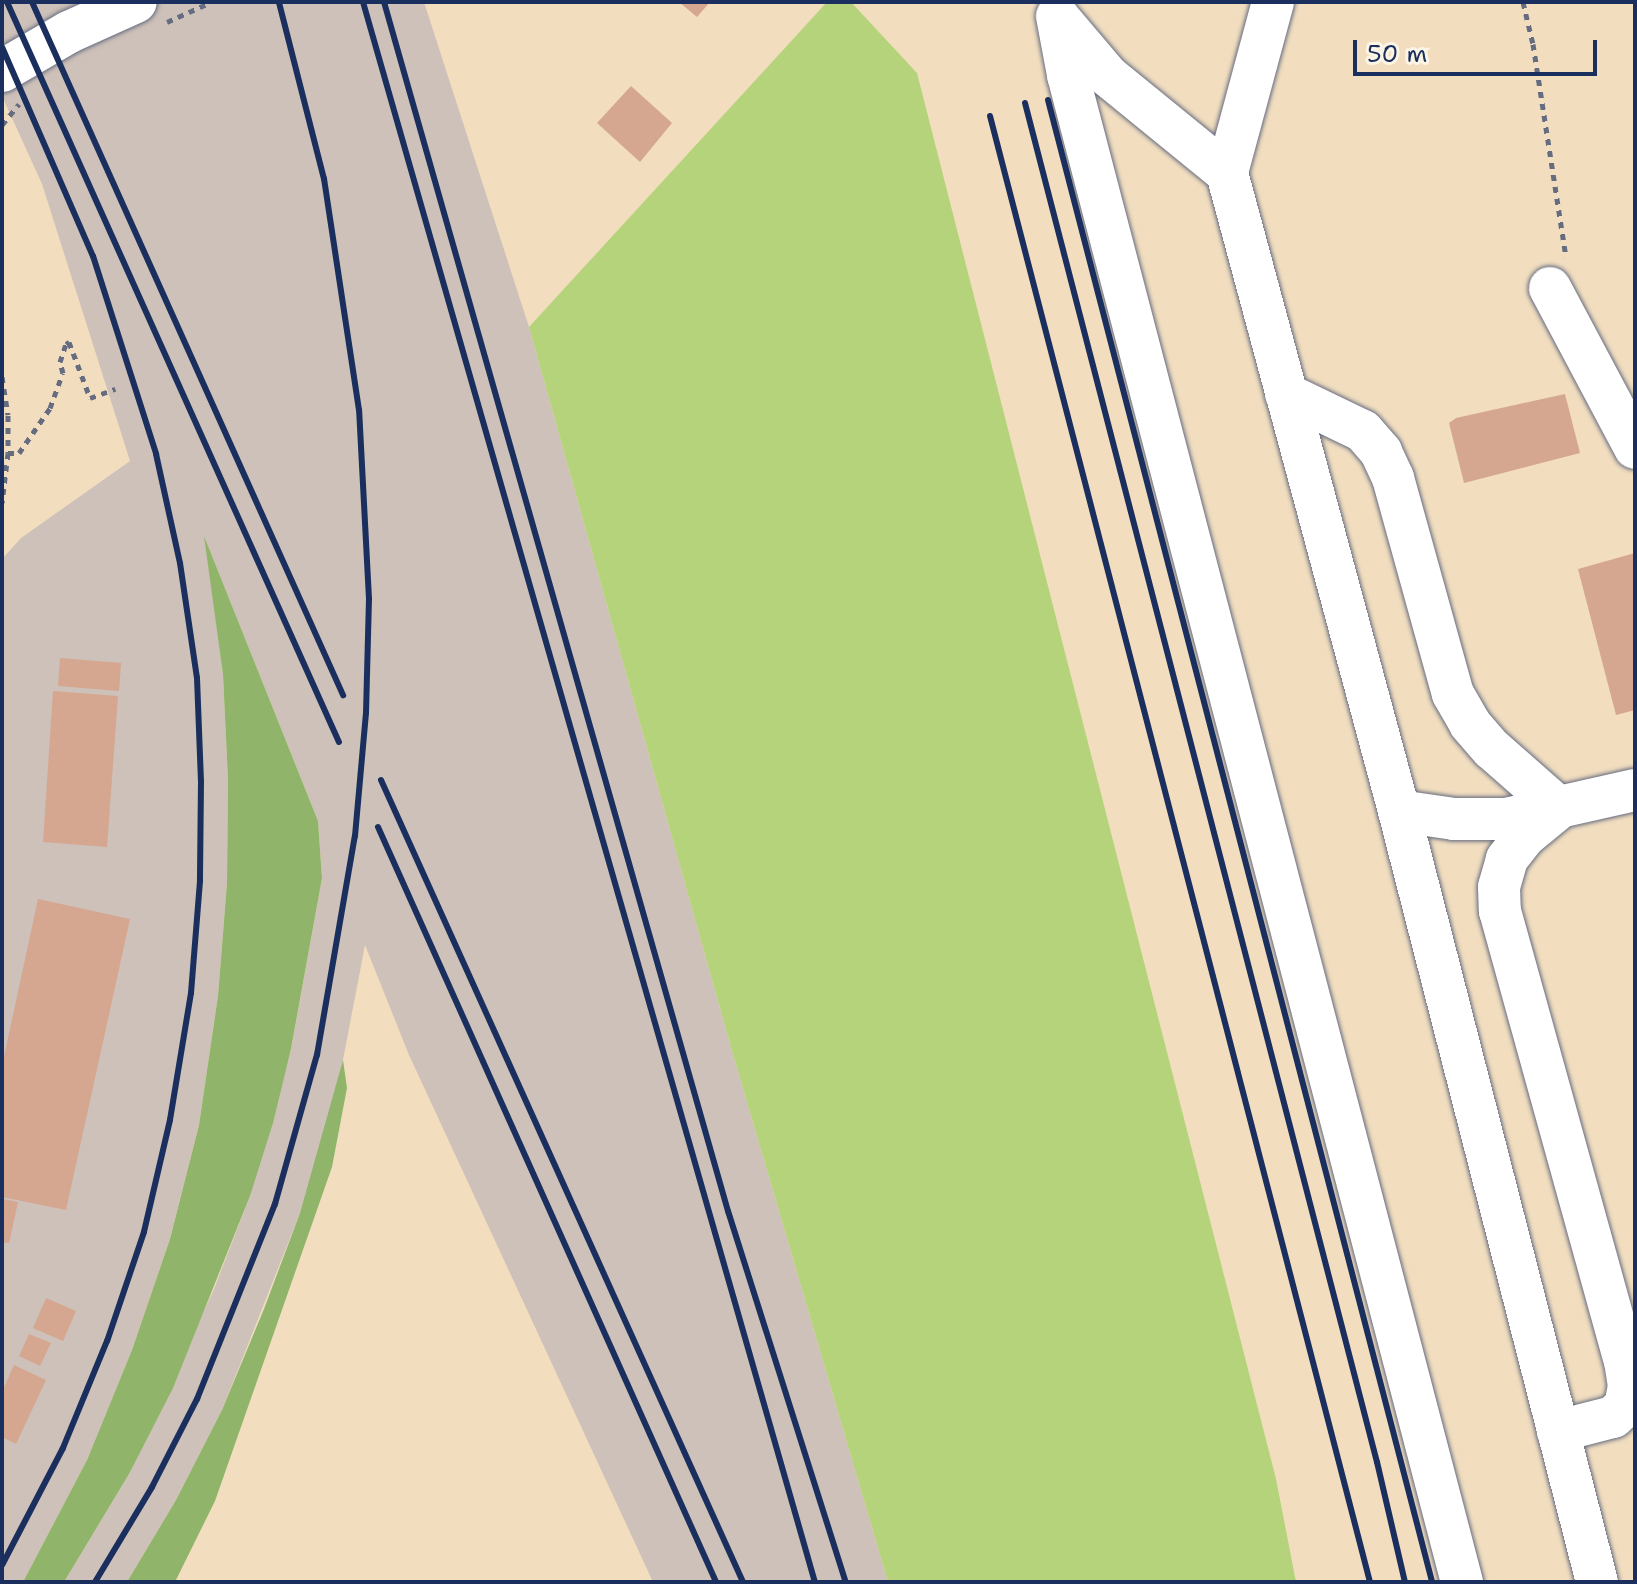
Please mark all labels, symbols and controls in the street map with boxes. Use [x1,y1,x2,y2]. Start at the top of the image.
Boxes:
scale bar [1357,24,1601,74]
text: 50 m [1367,38,1427,70]

